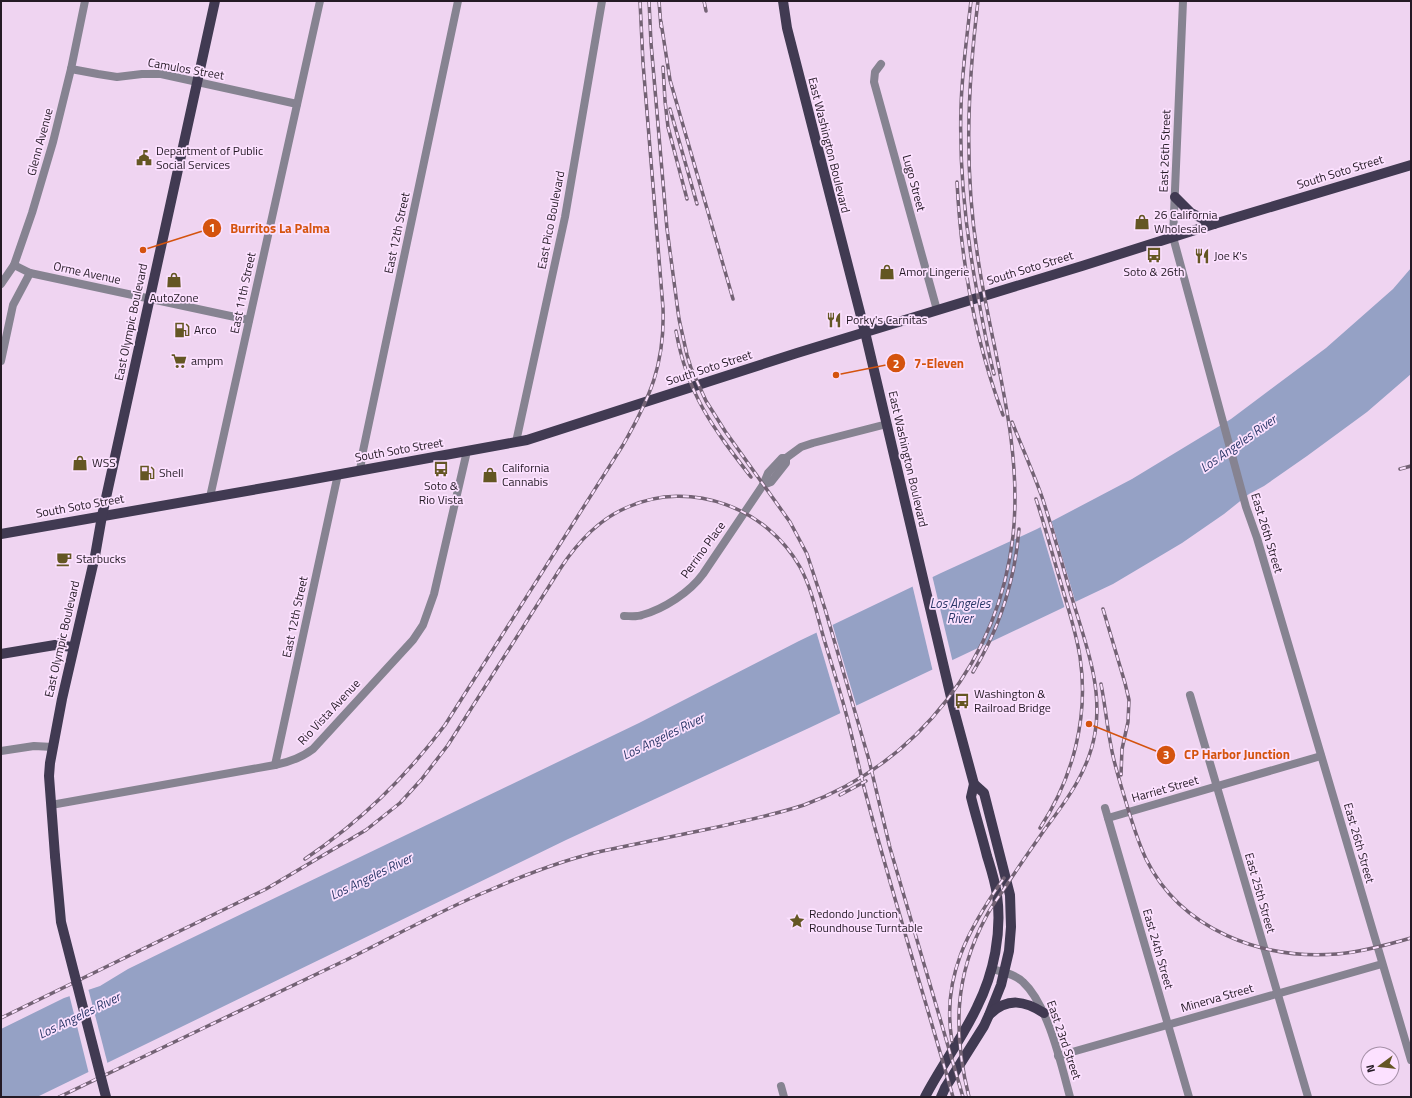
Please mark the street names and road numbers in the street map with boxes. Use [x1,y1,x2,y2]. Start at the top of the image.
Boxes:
street label: Camulos Street [146,52,227,85]
street label: East Washington Boulevard [803,75,856,215]
street label: Glenn Avenue [21,106,58,178]
street label: East 26th Street [1154,109,1175,193]
street label: South Soto Street [1294,149,1386,194]
street label: Lugo Street [898,152,931,214]
street label: East Pico Boulevard [532,169,569,271]
street label: East 12th Street [379,190,415,275]
street label: South Soto Street [984,245,1076,290]
street label: East 11th Street [225,250,261,335]
street label: Orme Avenue [52,256,123,289]
street label: East Olympic Boulevard [109,262,152,382]
street label: South Soto Street [663,344,755,390]
street label: East Washington Boulevard [884,389,933,529]
street label: South Soto Street [353,432,445,467]
street label: South Soto Street [34,488,126,523]
street label: East 26th Street [1246,491,1289,576]
street label: Perrino Place [675,517,730,582]
street label: East 12th Street [277,574,313,659]
street label: East Olympic Boulevard [39,579,84,699]
street label: Rio Vista Avenue [293,674,364,749]
street label: Harriet Street [1129,770,1201,807]
street label: East 26th Street [1339,800,1380,886]
street label: East 25th Street [1240,850,1281,936]
street label: East 24th Street [1138,906,1179,992]
street label: Minerva Street [1178,978,1256,1017]
street label: East 23rd Street [1042,998,1087,1083]

